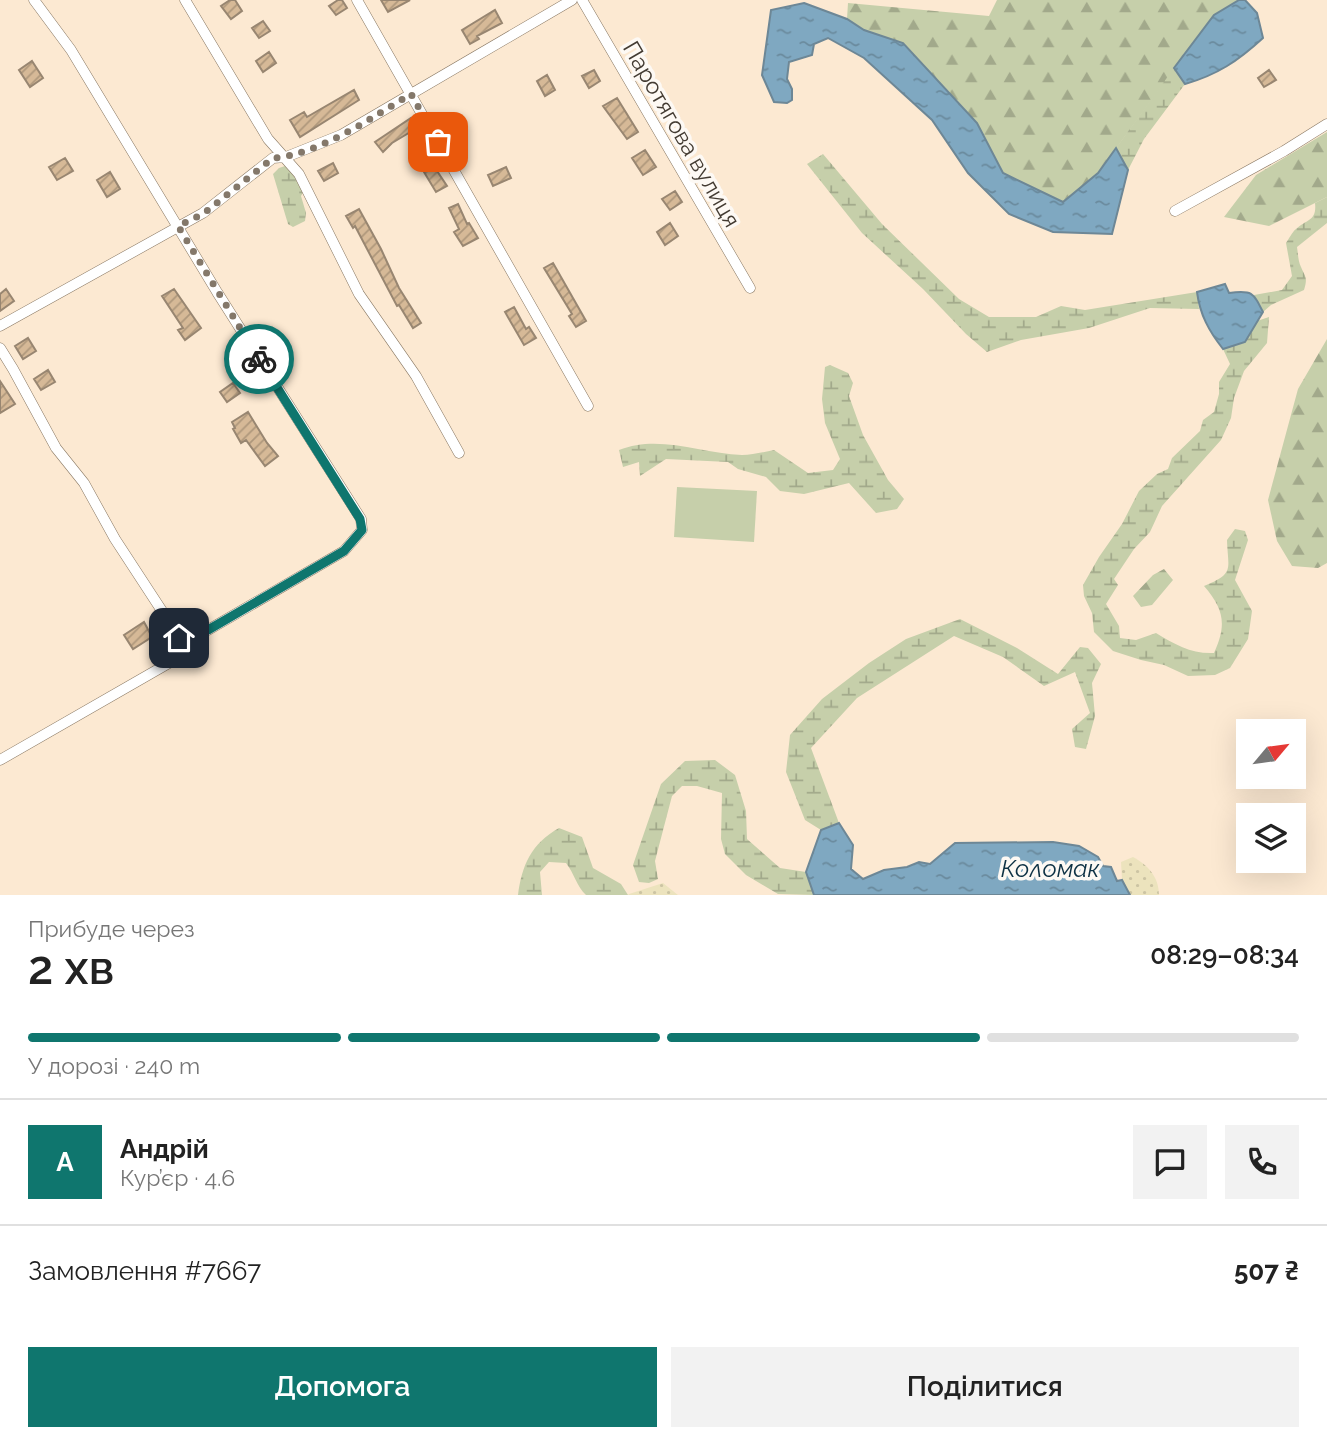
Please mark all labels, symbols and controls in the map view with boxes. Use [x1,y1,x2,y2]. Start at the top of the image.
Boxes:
street label: Паротягова вулиця [618,36,746,232]
pin [408,112,468,172]
icon: bag [419,123,457,161]
courier [224,324,294,394]
icon: bike [240,340,278,378]
pin [149,608,209,668]
icon: home [160,619,198,657]
north arrow [1236,719,1306,789]
map controls [1236,719,1306,873]
button: layers [1236,803,1306,873]
water label: Коломак [1001,854,1100,883]
text: Прибуде через [28,915,195,942]
text: 08:29–08:34 [1150,940,1299,970]
text: 2 хв [28,941,114,995]
text: У дорозі · 240 m [28,1052,200,1079]
button: chat [1133,1125,1207,1199]
button: phone [1225,1125,1299,1199]
text: Андрій [120,1134,209,1164]
text: А [56,1147,74,1177]
text: Кур’єр · 4.6 [120,1164,235,1191]
text: Замовлення #7667 [28,1256,261,1286]
text: 507 ₴ [1234,1256,1299,1286]
button: Допомога [28,1347,657,1427]
button: Поділитися [671,1347,1299,1427]

